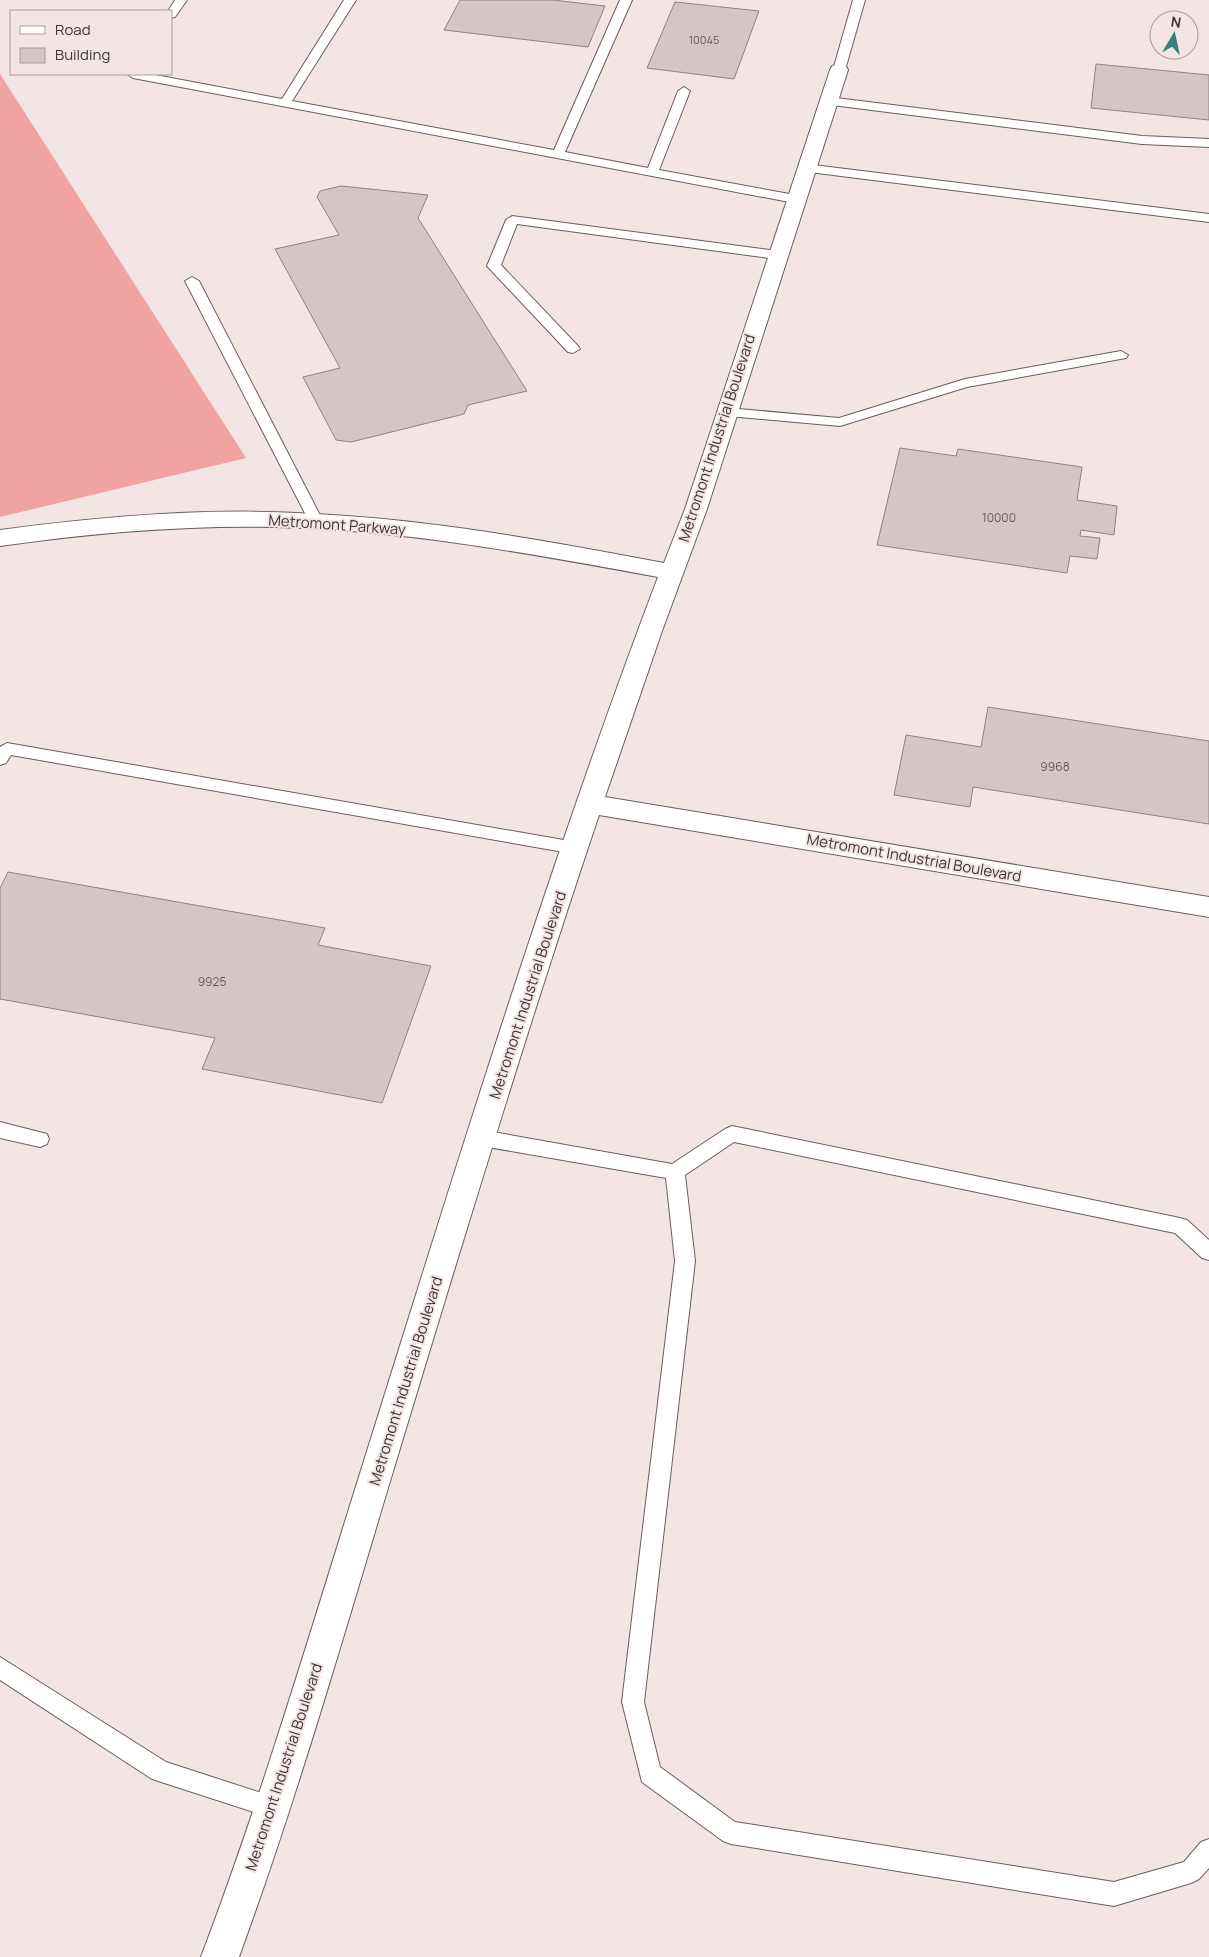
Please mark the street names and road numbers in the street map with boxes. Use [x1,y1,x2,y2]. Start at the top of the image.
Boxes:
street label: Metromont Industrial Boulevard [673,331,760,544]
street label: Metromont Parkway [268,509,407,540]
street label: Metromont Industrial Boulevard [805,828,1023,887]
street label: Metromont Industrial Boulevard [484,888,571,1101]
street label: Metromont Industrial Boulevard [364,1274,447,1488]
street label: Metromont Industrial Boulevard [240,1660,327,1873]

